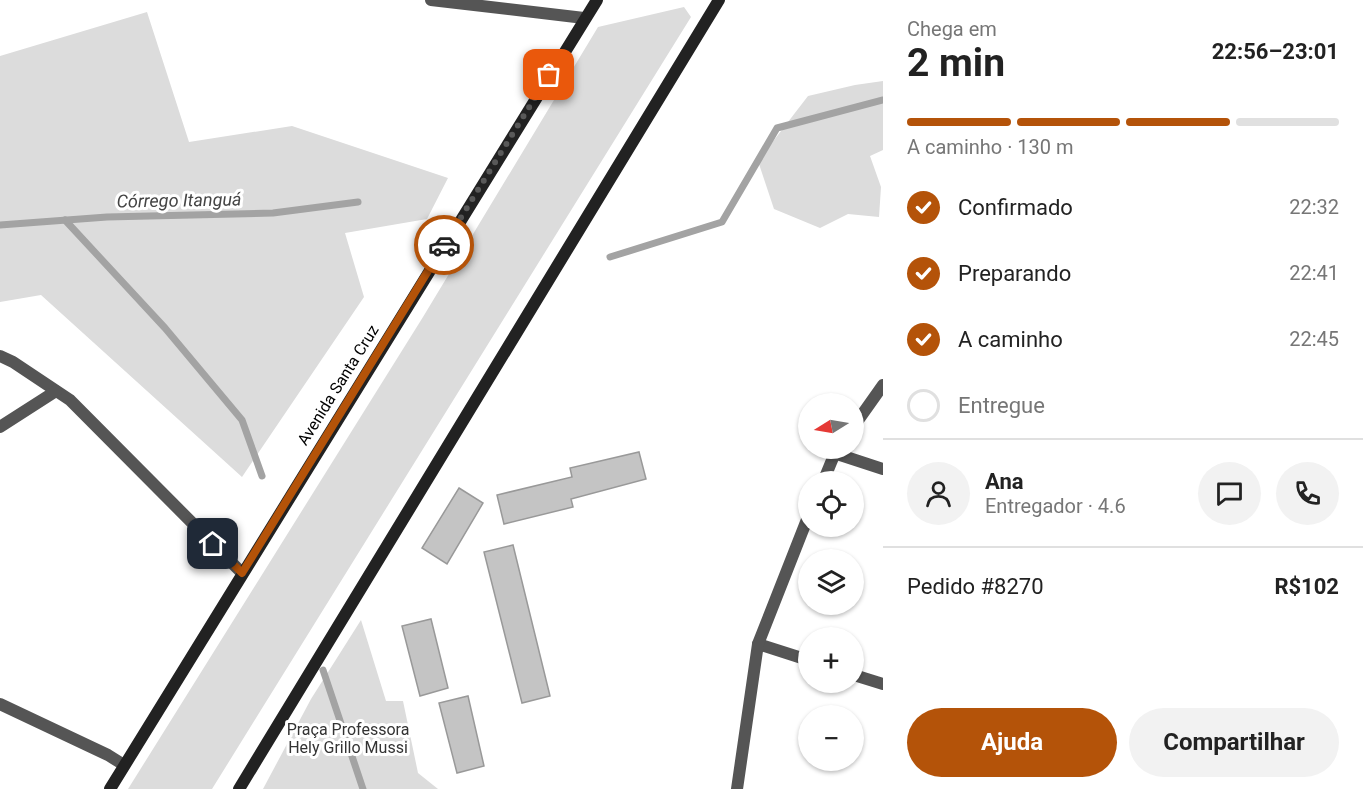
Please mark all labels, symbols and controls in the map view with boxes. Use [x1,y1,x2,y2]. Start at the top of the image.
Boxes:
text: Chega em [907,17,997,41]
text: 22:56–23:01 [1212,39,1339,64]
text: 2 min [907,40,1005,86]
pin [523,49,574,100]
icon: bag [532,58,565,91]
text: A caminho · 130 m [907,135,1074,159]
water label: Córrego Itanguá [116,188,242,212]
icon: check [907,191,940,224]
text: Confirmado [958,195,1073,220]
text: 22:32 [1289,195,1339,219]
courier [414,215,474,275]
icon: car [428,229,461,262]
icon: check [907,257,940,290]
text: Preparando [958,261,1071,286]
text: 22:41 [1289,261,1339,285]
street label: Avenida Santa Cruz [293,321,383,449]
icon: check [907,323,940,356]
text: A caminho [958,327,1063,352]
text: 22:45 [1289,327,1339,351]
north arrow [798,393,864,459]
map controls [798,393,864,771]
text: Entregue [958,393,1045,418]
button: person [907,462,970,525]
button: chat [1198,462,1261,525]
button: phone [1276,462,1339,525]
text: Ana [985,469,1024,494]
button: locate [798,471,864,537]
text: Entregador · 4.6 [985,494,1126,518]
pin [187,518,238,569]
icon: home [196,527,229,560]
button: layers [798,549,864,615]
text: Pedido #8270 [907,574,1044,599]
text: R$102 [1274,574,1339,599]
button: + [798,627,864,693]
button: − [798,705,864,771]
button: Ajuda [907,708,1117,777]
button: Compartilhar [1129,708,1339,777]
park label: Praça Professora Hely Grillo Mussi [287,720,409,757]

